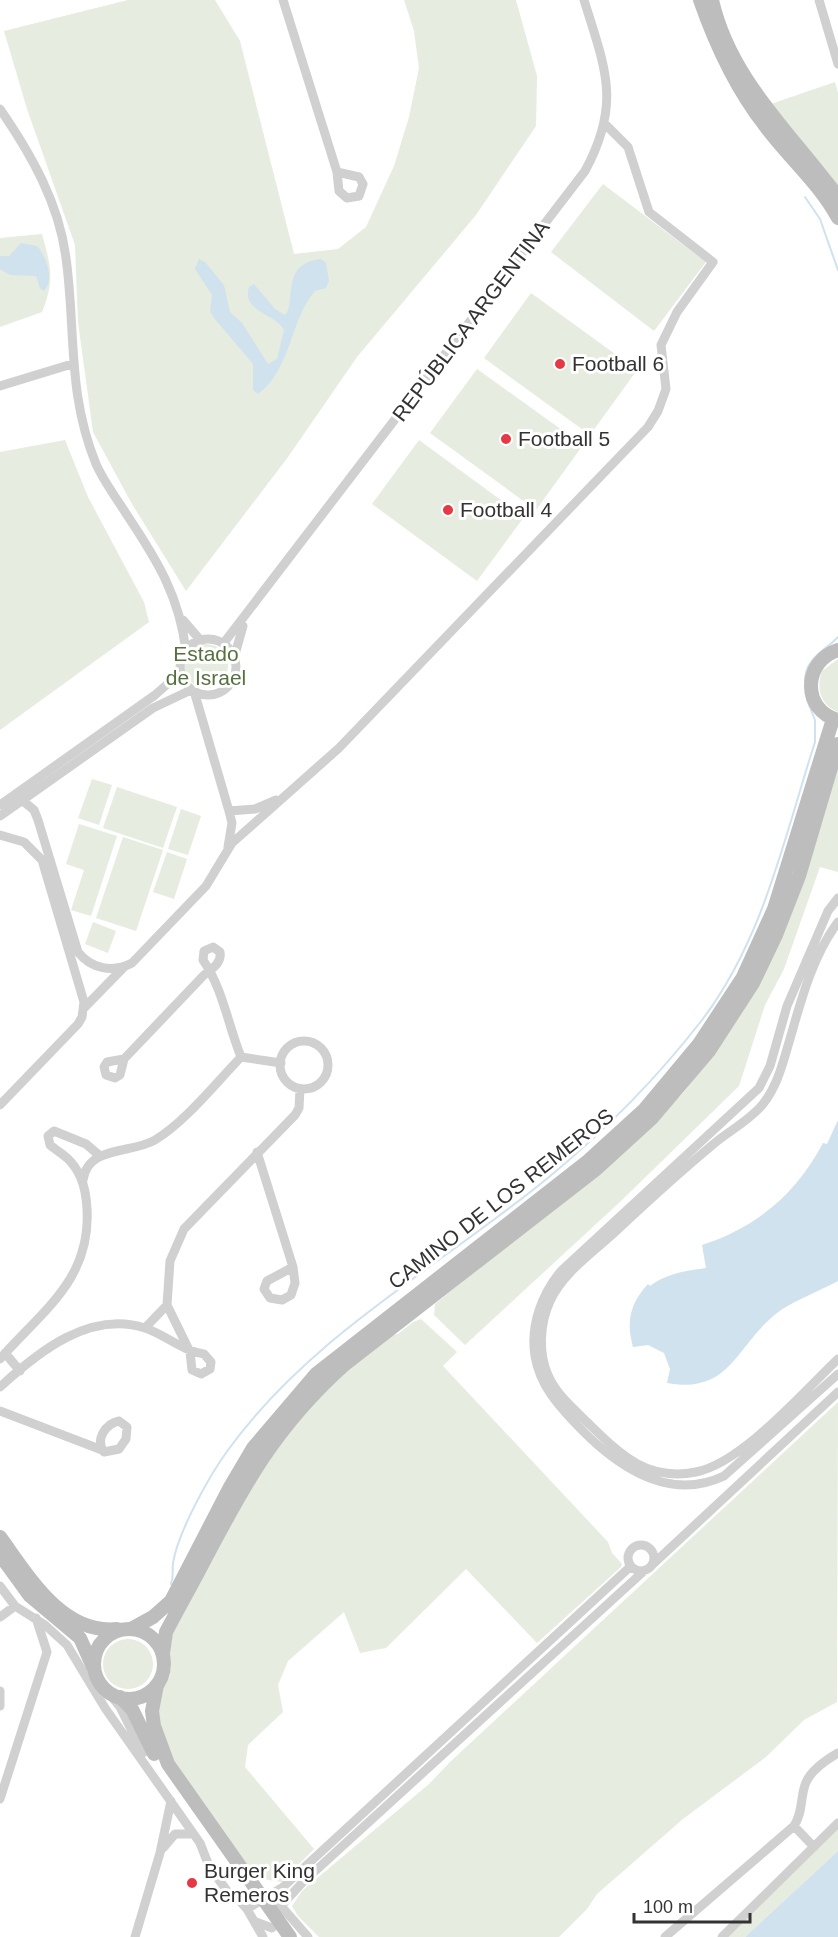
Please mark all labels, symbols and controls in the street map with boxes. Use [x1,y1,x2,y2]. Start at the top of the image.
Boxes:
street label: REPÚBLICA ARGENTINA [388,216,554,425]
place label: Football 6 [572,352,664,375]
marker: Football 6 [553,357,567,371]
place label: Football 5 [518,427,610,450]
marker: Football 5 [499,432,513,446]
place label: Football 4 [460,498,553,521]
marker: Football 4 [441,503,455,517]
park label: Estado de Israel [166,642,246,689]
street label: CAMINO DE LOS REMEROS [384,1104,618,1294]
place label: Burger King Remeros [204,1859,315,1906]
marker: Burger King Remeros [185,1876,199,1890]
scale bar [634,1886,750,1924]
text: 100 m [643,1897,693,1917]

